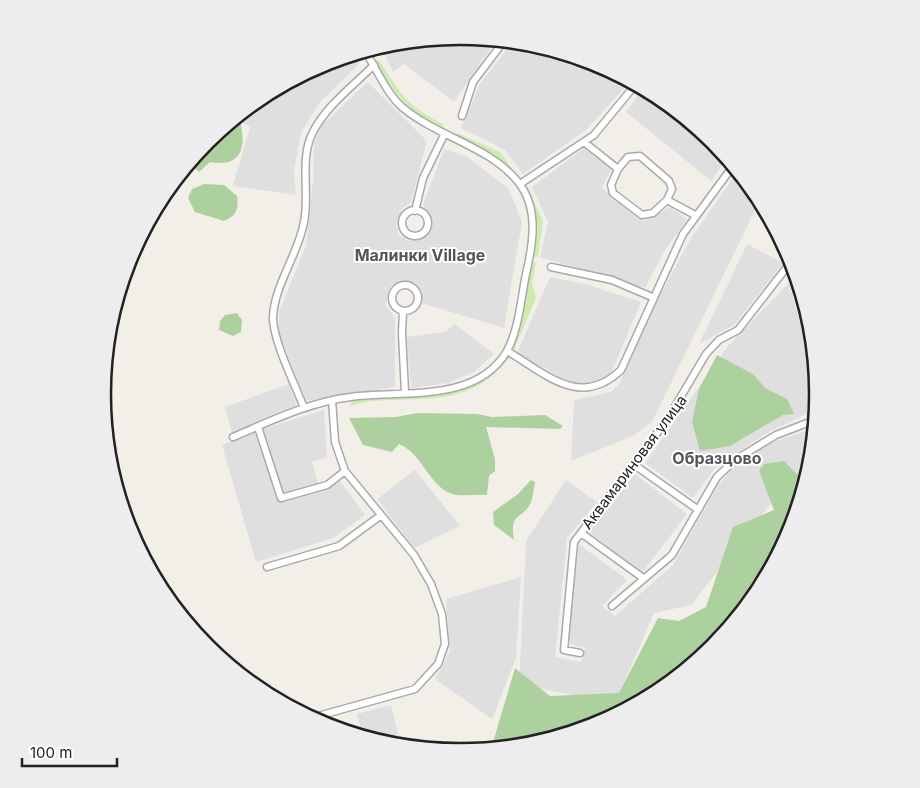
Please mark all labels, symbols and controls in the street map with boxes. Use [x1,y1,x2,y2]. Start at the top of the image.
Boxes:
district label: Малинки Village [355,245,485,265]
street label: Аквамариновая улица [577,391,691,533]
district label: Образцово [672,448,762,468]
scale bar [22,736,118,768]
text: 100 m [30,743,72,762]

